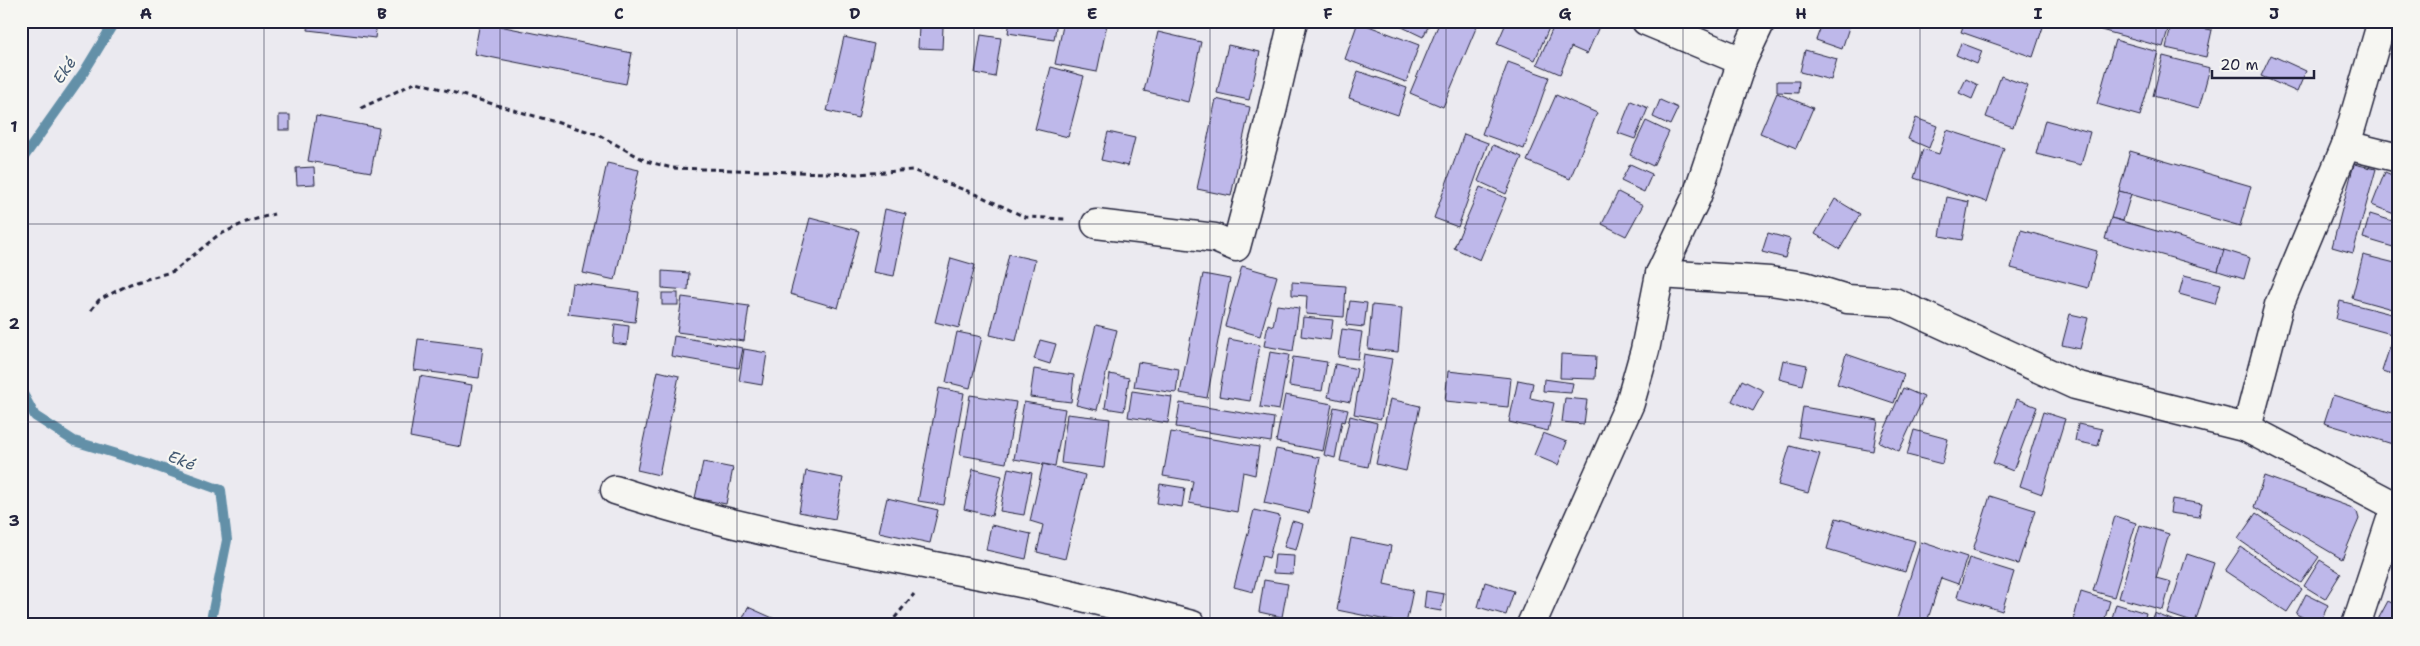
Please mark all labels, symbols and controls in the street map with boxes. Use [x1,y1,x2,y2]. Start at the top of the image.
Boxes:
text: A [140,3,152,24]
text: B [377,3,387,24]
text: C [614,3,624,24]
text: D [849,3,861,24]
text: E [1087,3,1097,24]
text: F [1323,3,1333,24]
text: G [1559,3,1572,24]
text: H [1795,3,1807,24]
text: I [2034,3,2043,24]
text: J [2269,3,2279,24]
scale bar [2212,48,2315,80]
water label: Eké [48,53,81,88]
text: 20 m [2220,55,2259,75]
text: 1 [10,116,18,137]
text: 2 [8,313,20,334]
water label: Eké [165,446,199,475]
text: 3 [8,510,20,531]

